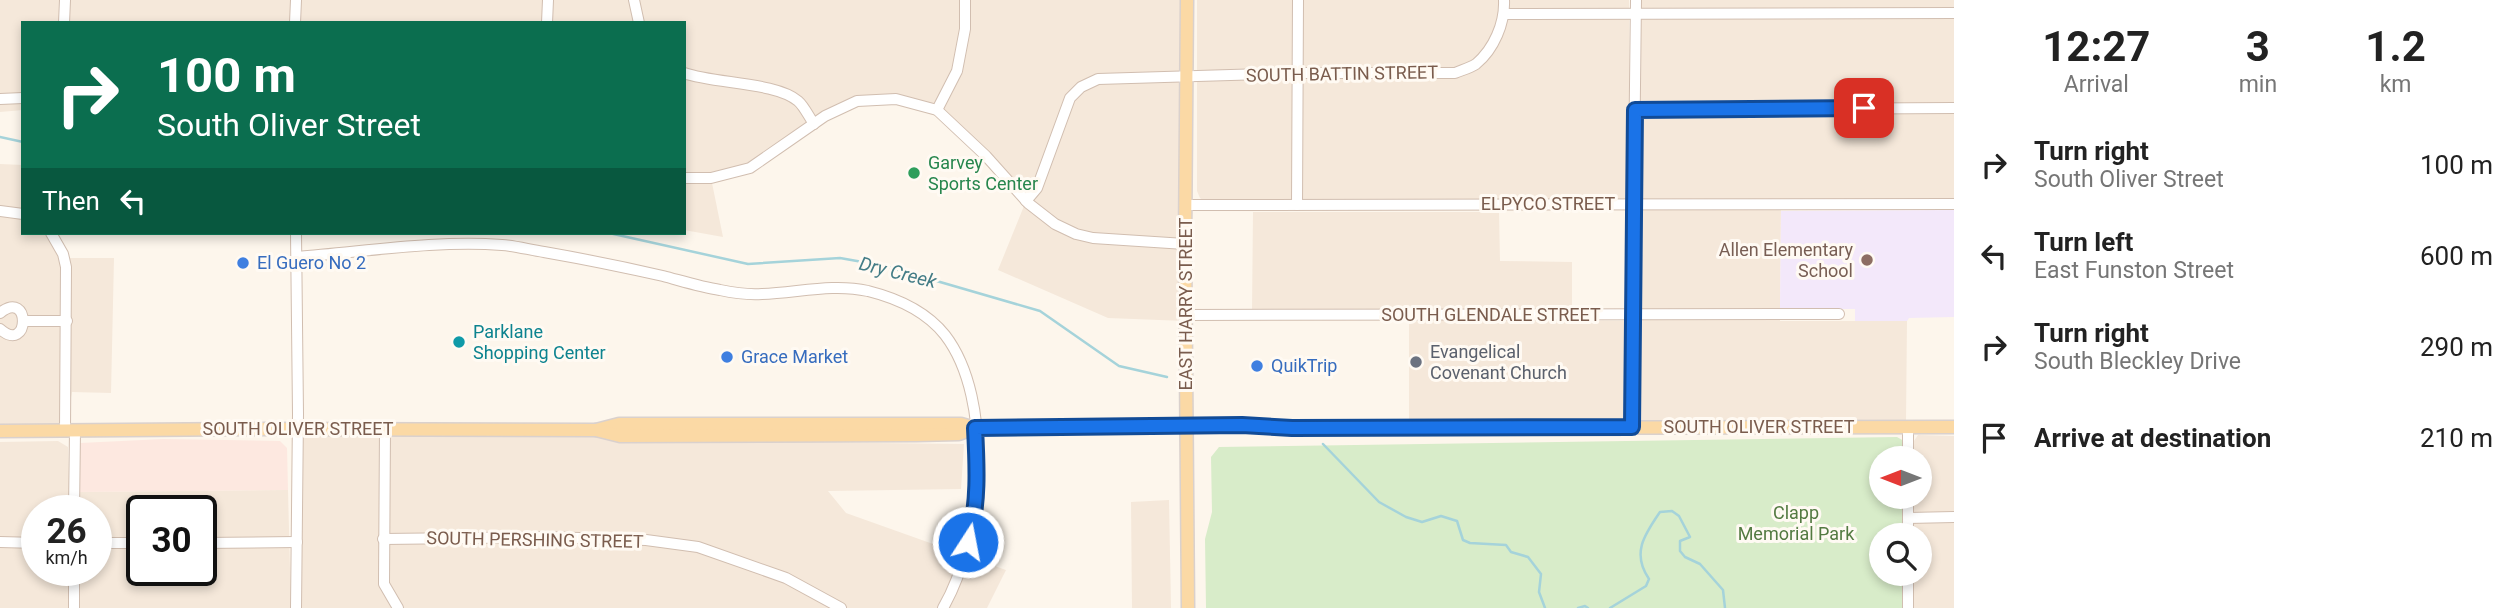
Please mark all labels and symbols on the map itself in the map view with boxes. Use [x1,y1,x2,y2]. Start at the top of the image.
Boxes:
street label: SOUTH BATTIN STREET [1246,61,1439,86]
pin [1834,78,1894,138]
place label: Garvey Sports Center [928,152,1038,194]
marker: Garvey Sports Center [906,165,922,181]
street label: ELPYCO STREET [1481,193,1615,214]
street label: EAST HARRY STREET [1175,217,1196,391]
place label: Allen Elementary School [1719,239,1853,281]
place label: El Guero No 2 [257,252,366,273]
water label: Dry Creek [857,252,940,293]
marker: Allen Elementary School [1859,252,1875,268]
marker: El Guero No 2 [235,255,251,271]
street label: SOUTH GLENDALE STREET [1381,304,1601,325]
place label: Parklane Shopping Center [473,321,606,363]
marker: Parklane Shopping Center [451,334,467,350]
place label: Evangelical Covenant Church [1430,341,1567,383]
place label: Grace Market [741,346,848,367]
marker: Grace Market [719,349,735,365]
marker: Evangelical Covenant Church [1408,354,1424,370]
place label: QuikTrip [1271,355,1337,376]
marker: QuikTrip [1249,358,1265,374]
street label: SOUTH OLIVER STREET [1664,416,1855,437]
street label: SOUTH OLIVER STREET [203,418,394,439]
north arrow [1869,446,1932,509]
speed limit sign: 30 [126,495,217,586]
park label: Clapp Memorial Park [1738,502,1855,544]
position arrow [931,505,1005,579]
street label: SOUTH PERSHING STREET [426,527,644,552]

